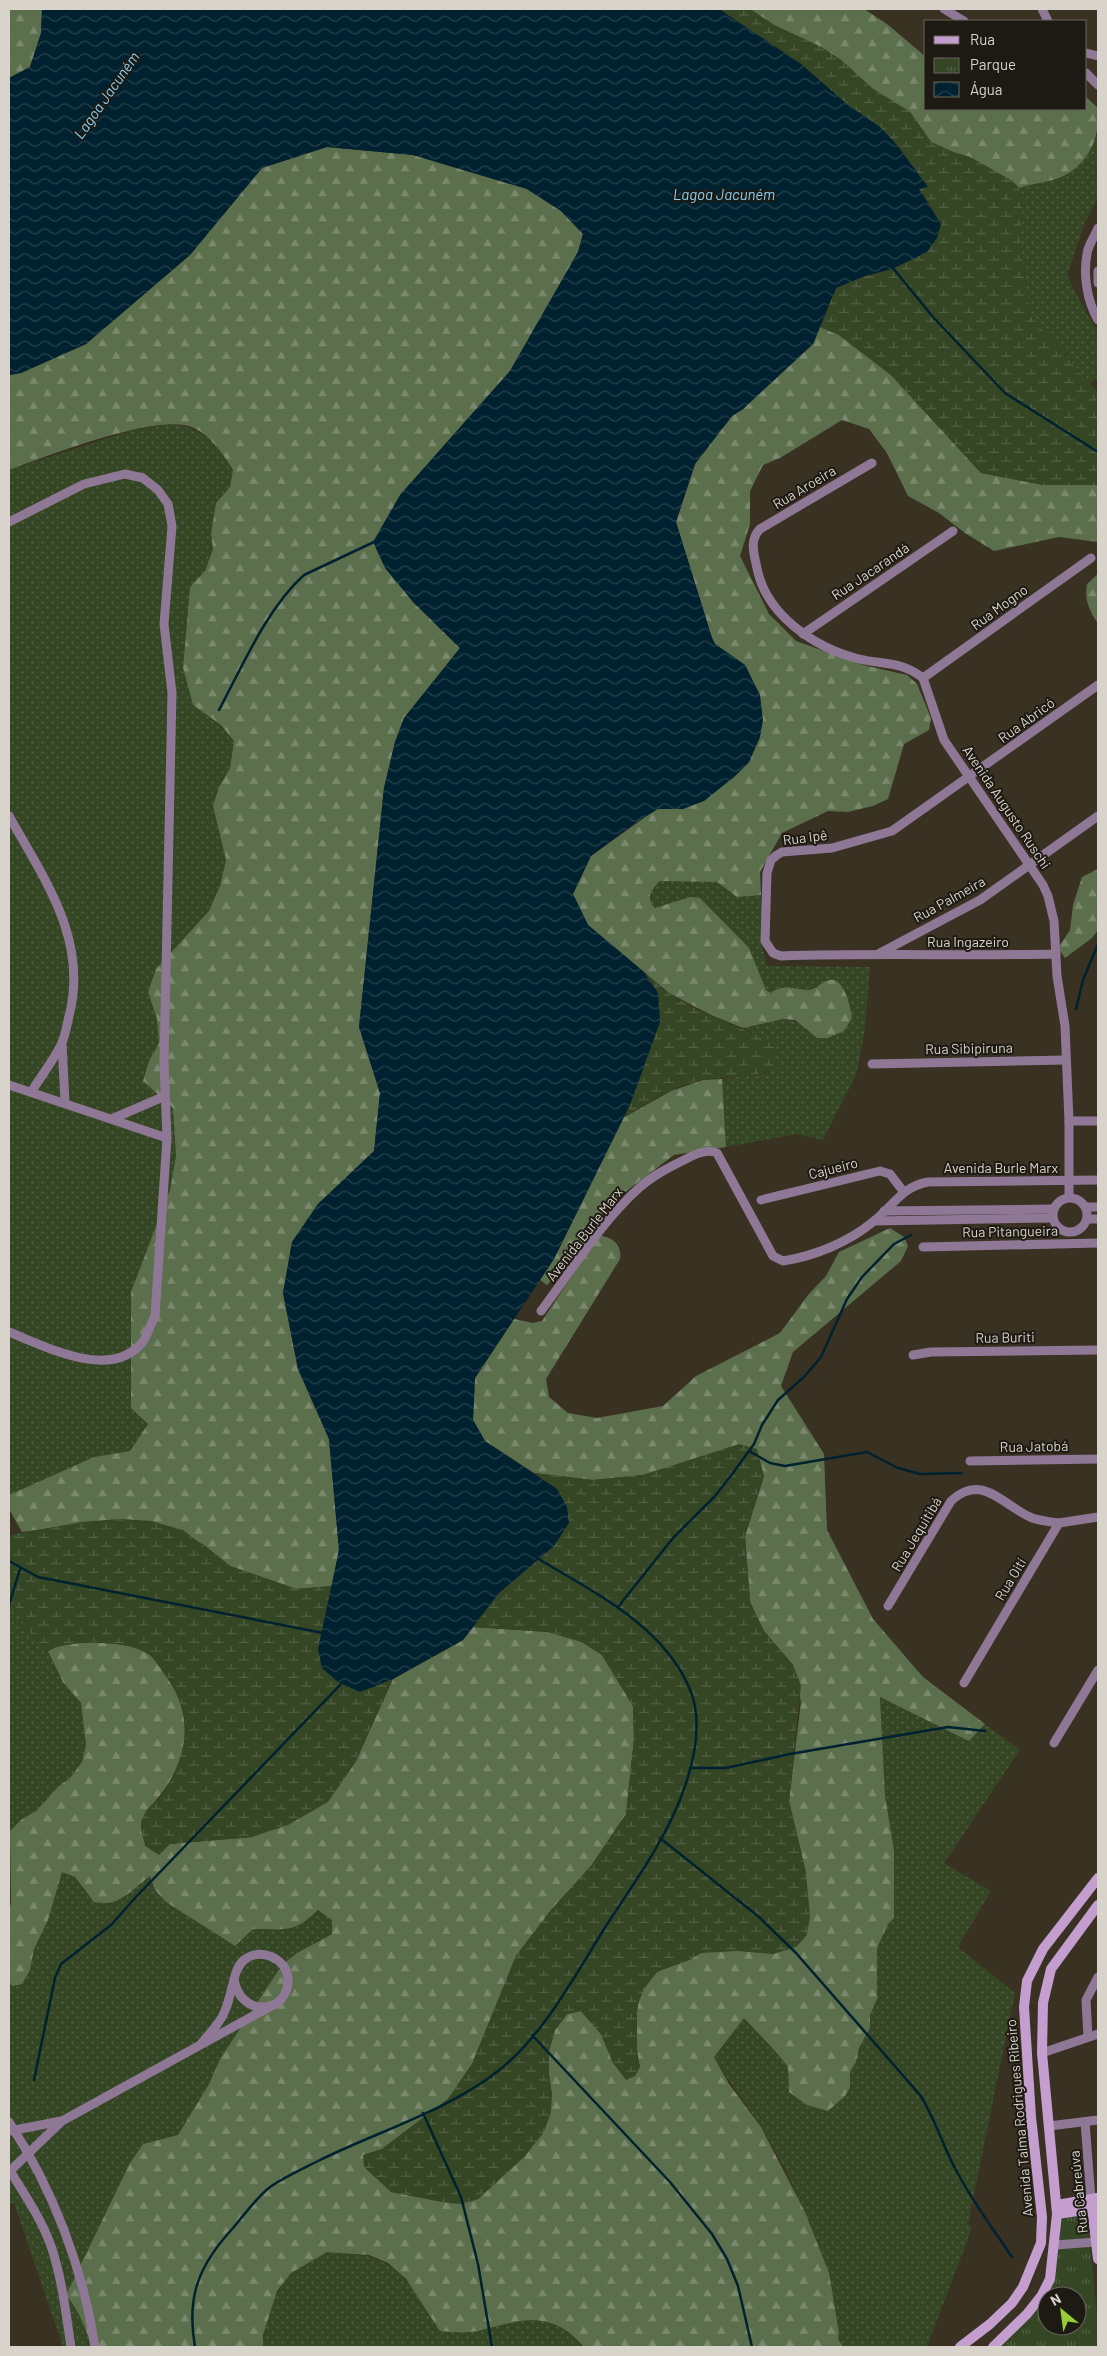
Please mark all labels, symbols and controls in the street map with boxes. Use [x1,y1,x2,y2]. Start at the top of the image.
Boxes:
legend [924,20,1087,110]
text: Rua [970,30,995,48]
water label: Lagoa Jacuném [69,48,143,142]
text: Parque [970,55,1016,73]
text: Água [970,80,1003,98]
water label: Lagoa Jacuném [673,185,775,203]
street label: Rua Aroeira [769,462,839,512]
street label: Rua Jacarandá [828,539,912,603]
street label: Rua Mogno [967,581,1031,633]
street label: Rua Abricó [994,694,1058,746]
street label: Avenida Augusto Ruschi [959,742,1055,872]
street label: Rua Ipê [782,826,828,848]
street label: Rua Palmeira [910,872,988,926]
street label: Rua Ingazeiro [927,933,1009,950]
street label: Rua Sibipiruna [925,1039,1013,1057]
street label: Cajueiro [807,1154,859,1182]
street label: Avenida Burle Marx [944,1159,1058,1176]
street label: Avenida Burle Marx [542,1183,626,1284]
street label: Rua Pitangueira [962,1222,1058,1240]
street label: Rua Buriti [975,1328,1035,1346]
street label: Rua Jatobá [1000,1437,1068,1455]
street label: Rua Jequitibá [887,1494,945,1574]
street label: Rua Oití [991,1555,1029,1603]
street label: Avenida Talma Rodrigues Ribeiro [1002,2019,1036,2217]
street label: Rua Cabreúva [1065,2150,1091,2234]
north arrow [1037,2286,1087,2336]
text: N [1047,2290,1064,2309]

